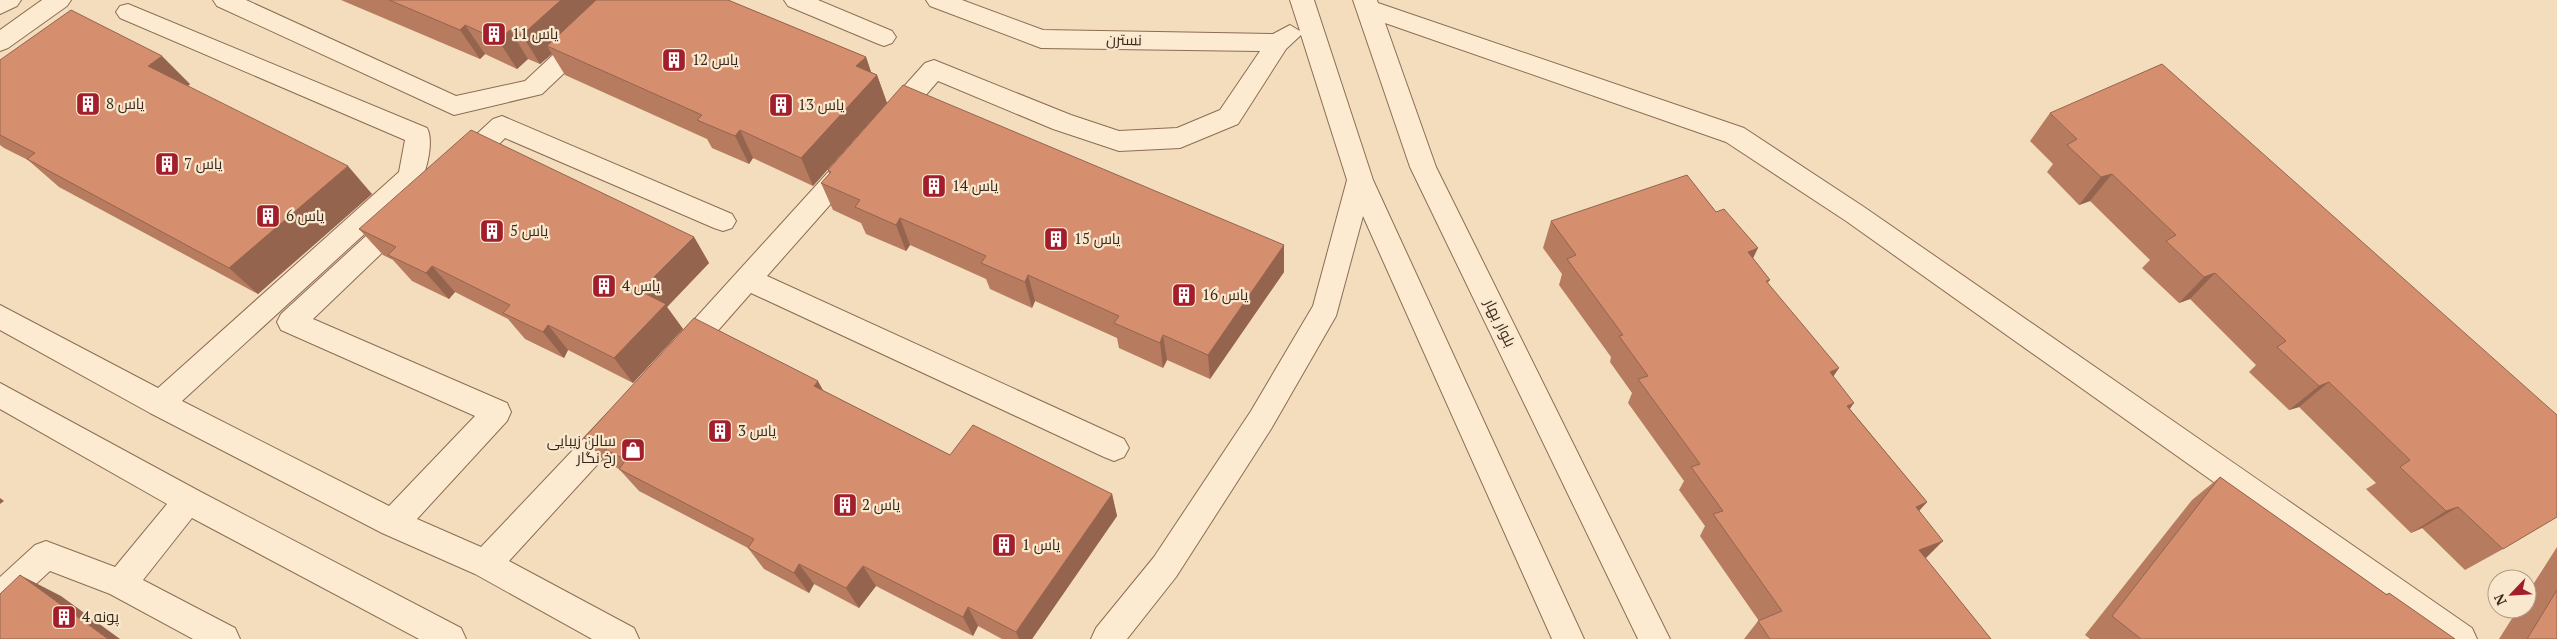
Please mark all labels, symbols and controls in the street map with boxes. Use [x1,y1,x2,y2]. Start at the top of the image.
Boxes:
building icon: یاس 11 [481,21,507,47]
place label: یاس 11 [512,23,558,44]
street label: نسترن [1106,29,1142,50]
building icon: یاس 12 [661,47,687,73]
place label: یاس 12 [692,49,738,70]
building icon: یاس 8 [75,91,101,117]
building icon: یاس 13 [768,92,794,118]
place label: یاس 8 [106,93,144,114]
place label: یاس 13 [798,94,844,115]
building icon: یاس 7 [154,151,180,177]
place label: یاس 7 [184,153,222,174]
building icon: یاس 14 [921,173,947,199]
place label: یاس 14 [952,175,998,196]
building icon: یاس 6 [255,203,281,229]
place label: یاس 6 [286,205,324,226]
building icon: یاس 5 [479,218,505,244]
place label: یاس 5 [510,220,548,241]
building icon: یاس 15 [1043,226,1069,252]
place label: یاس 15 [1074,228,1120,249]
building icon: یاس 4 [591,273,617,299]
place label: یاس 4 [622,275,660,296]
building icon: یاس 16 [1171,282,1197,308]
place label: یاس 16 [1202,284,1248,305]
street label: بلوار بهار [1479,294,1521,350]
building icon: یاس 3 [707,418,733,444]
place label: یاس 3 [738,420,776,441]
place label: سالن زیبایی رخ‌ نگار [547,430,616,469]
shop icon: سالن زیبایی رخ‌ نگار [620,437,646,463]
building icon: یاس 2 [832,492,858,518]
place label: یاس 2 [862,494,900,515]
building icon: یاس 1 [991,532,1017,558]
place label: یاس 1 [1022,534,1060,555]
north arrow [2487,569,2537,619]
text: N [2489,591,2511,609]
building icon: پونه 4 [51,604,77,630]
place label: پونه 4 [82,606,119,627]

